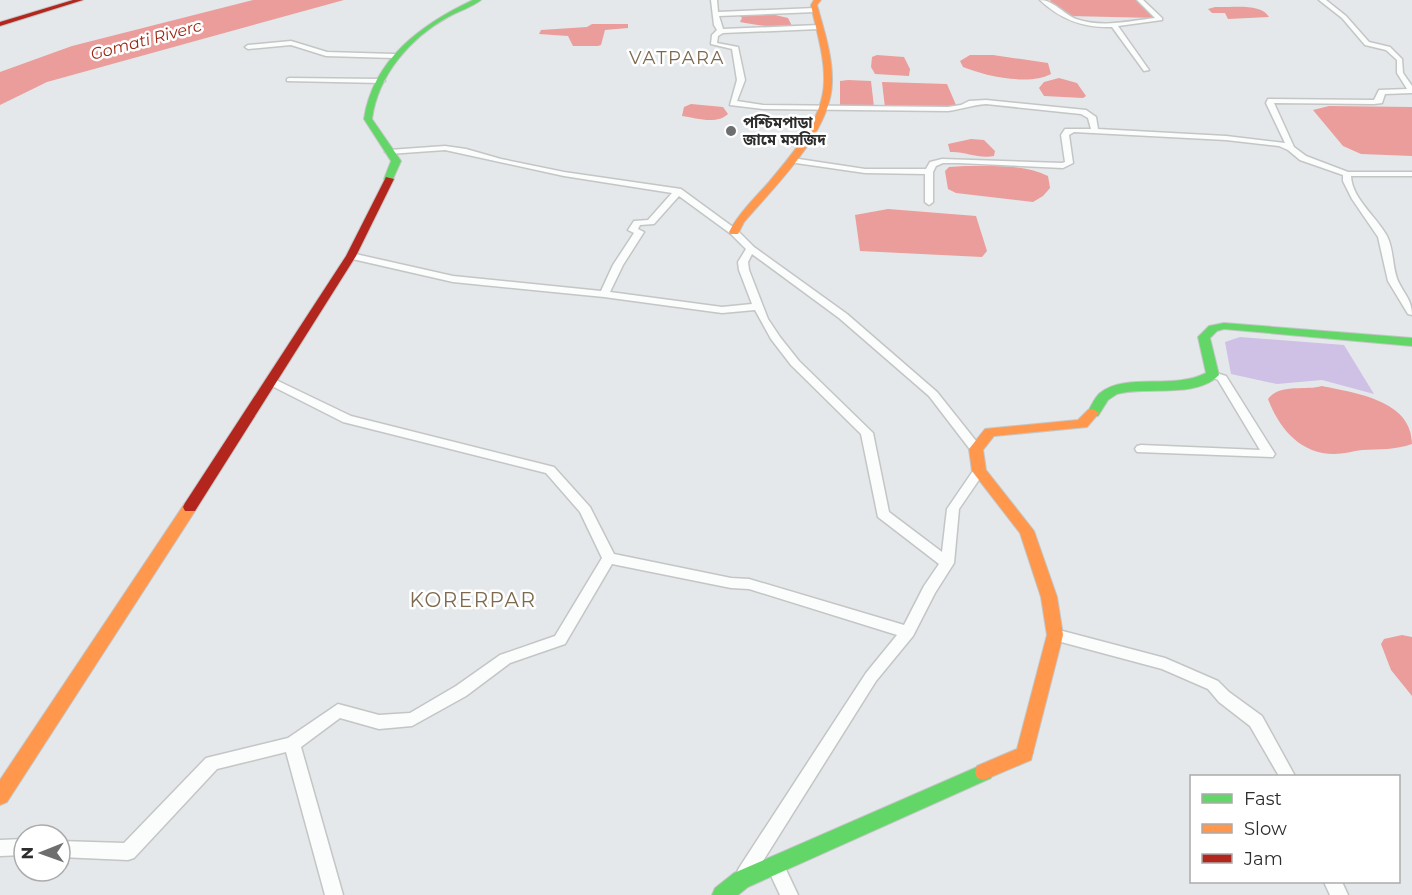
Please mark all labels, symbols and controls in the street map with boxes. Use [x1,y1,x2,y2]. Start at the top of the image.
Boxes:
water label: Gomati Riverc [88,16,204,64]
district label: VATPARA [629,47,725,69]
place label: পশ্চিমপাড়া জামে মসজিদ [742,113,826,149]
marker: পশ্চিমপাড়া জামে মসজিদ [724,124,738,138]
district label: KORERPAR [410,588,536,612]
legend [1190,775,1400,883]
text: Fast [1244,788,1282,810]
text: Slow [1244,818,1287,840]
north arrow [12,823,72,883]
text: N [18,847,37,860]
text: Jam [1243,848,1283,870]

